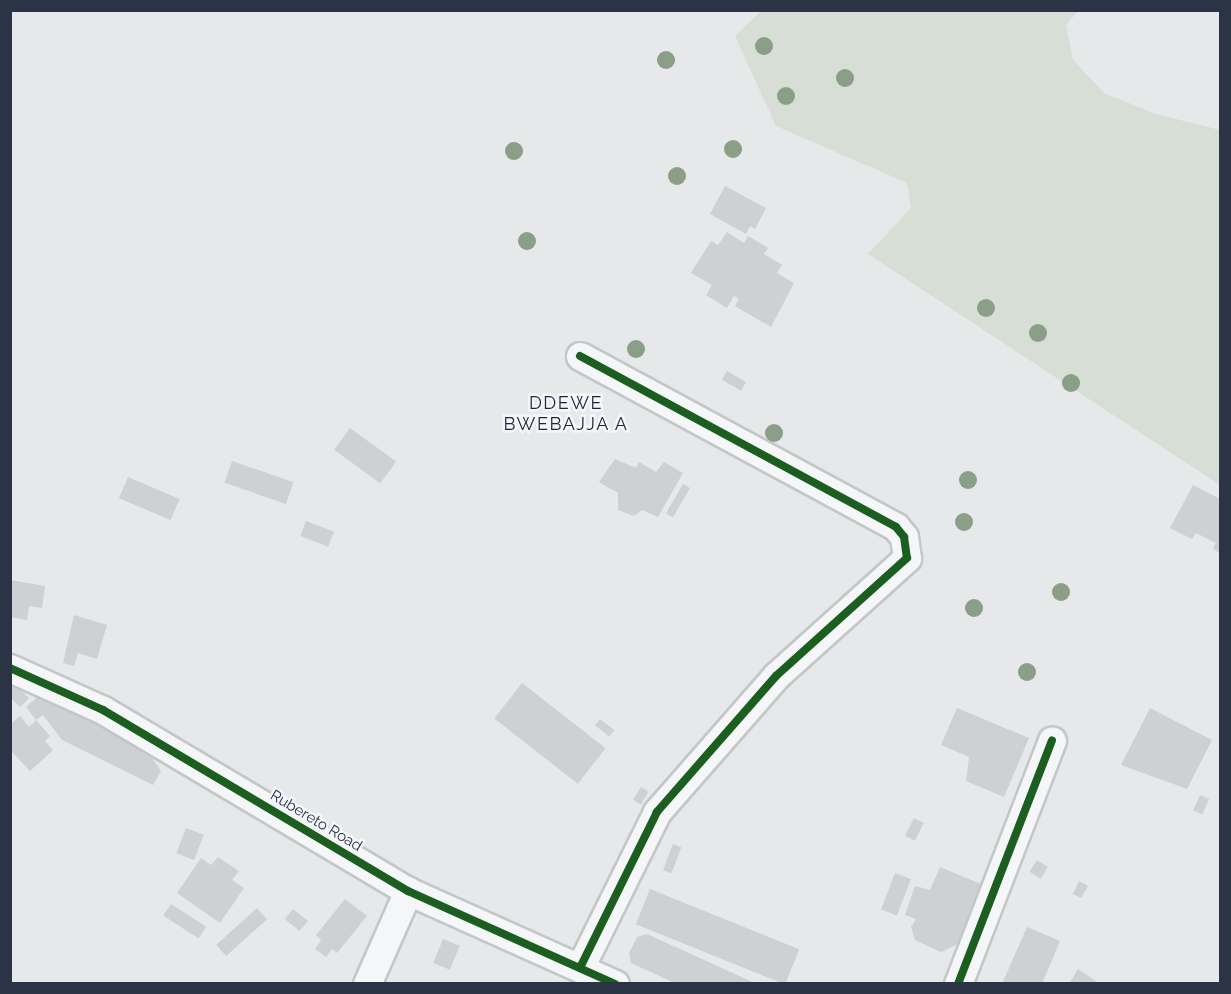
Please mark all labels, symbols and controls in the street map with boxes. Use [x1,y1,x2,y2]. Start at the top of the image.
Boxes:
district label: DDEWE BWEBAJJA A [503,393,629,436]
street label: Rubereto Road [267,786,365,856]

